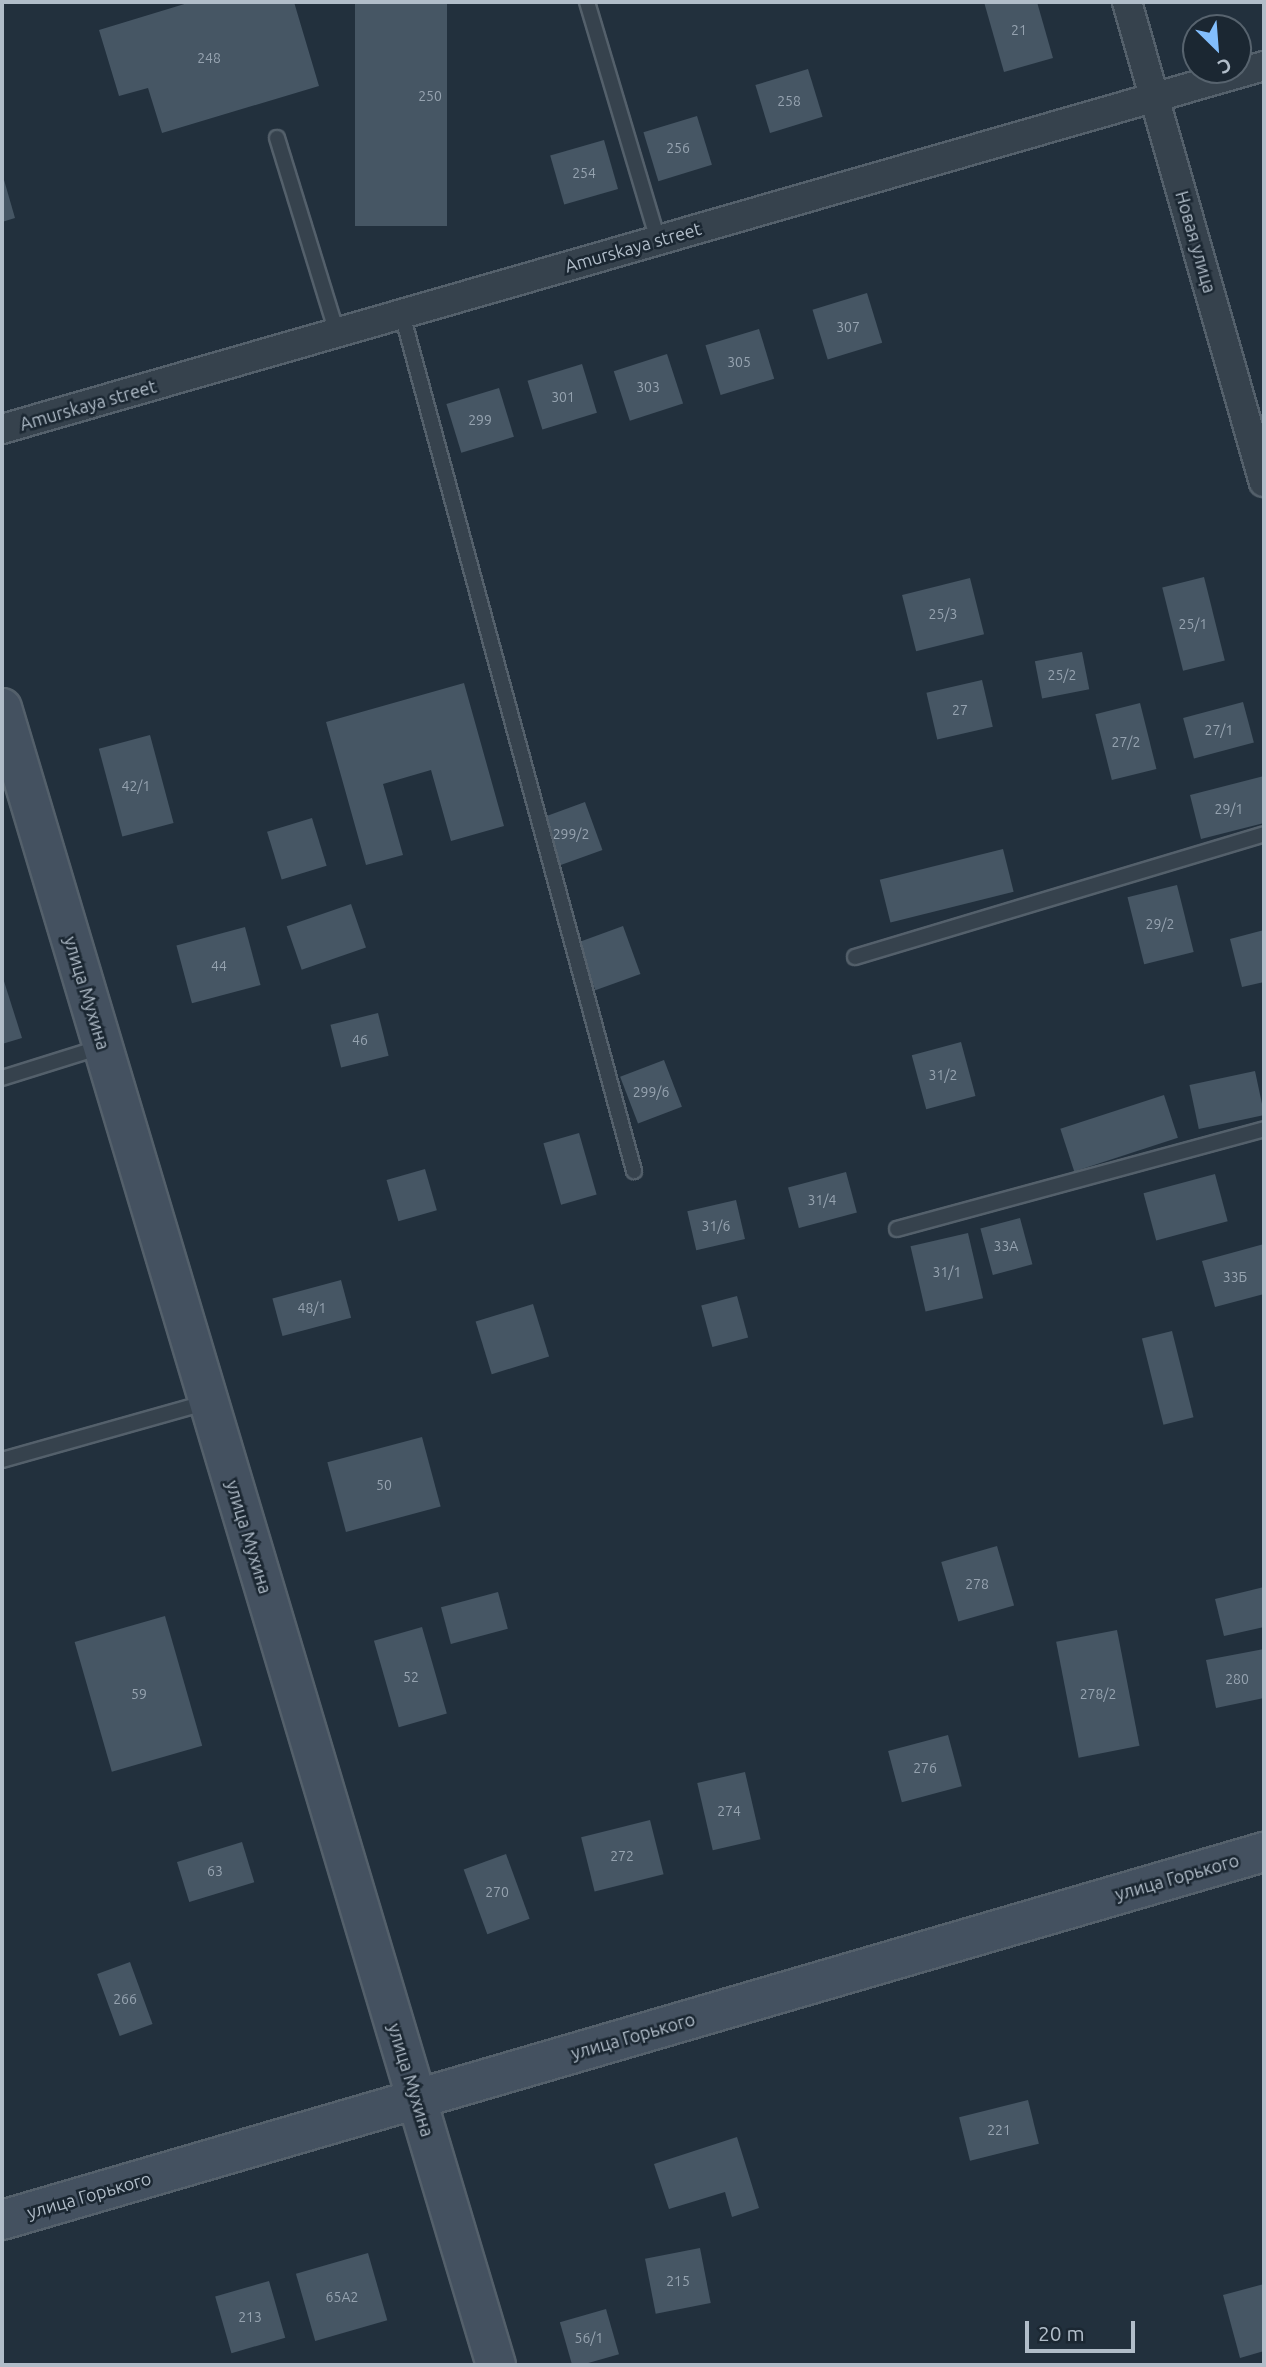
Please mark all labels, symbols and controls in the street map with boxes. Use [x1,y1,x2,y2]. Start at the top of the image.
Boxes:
north arrow [1182,14,1252,84]
house number: 21 [1011,22,1027,38]
house number: 248 [197,50,221,66]
text: С [1215,54,1235,79]
house number: 250 [418,88,442,104]
house number: 258 [777,93,801,109]
house number: 256 [666,140,690,156]
house number: 254 [572,165,596,181]
street label: Новая улица [1171,188,1221,296]
street label: Amurskaya street [562,217,704,277]
house number: 307 [836,319,860,335]
house number: 305 [727,354,751,370]
street label: Amurskaya street [17,375,159,435]
house number: 303 [636,379,660,395]
house number: 301 [551,389,575,405]
house number: 299 [468,412,492,428]
house number: 25/3 [929,606,957,622]
house number: 25/1 [1179,616,1207,632]
house number: 25/2 [1048,667,1076,683]
house number: 27 [952,702,968,718]
house number: 27/1 [1205,722,1233,738]
house number: 27/2 [1112,734,1140,750]
house number: 42/1 [122,778,150,794]
house number: 29/1 [1215,801,1243,817]
house number: 299/2 [553,826,589,842]
house number: 29/2 [1146,916,1174,932]
street label: улица Мухина [59,934,115,1052]
house number: 44 [211,958,227,974]
house number: 46 [352,1032,368,1048]
house number: 31/2 [929,1067,957,1083]
house number: 299/6 [633,1084,669,1100]
house number: 31/4 [808,1192,836,1208]
house number: 31/6 [702,1218,730,1234]
house number: 33А [994,1238,1018,1254]
house number: 31/1 [933,1264,961,1280]
house number: 33Б [1223,1269,1247,1285]
house number: 48/1 [298,1300,326,1316]
house number: 50 [376,1477,392,1493]
street label: улица Мухина [221,1478,277,1596]
house number: 278 [965,1576,989,1592]
house number: 52 [403,1669,419,1685]
house number: 280 [1225,1671,1249,1687]
house number: 59 [131,1686,147,1702]
house number: 278/2 [1080,1686,1116,1702]
house number: 276 [913,1760,937,1776]
house number: 274 [717,1803,741,1819]
house number: 272 [610,1848,634,1864]
street label: улица Горького [1112,1849,1242,1905]
house number: 63 [207,1863,223,1879]
house number: 270 [485,1884,509,1900]
house number: 266 [113,1991,137,2007]
street label: улица Горького [568,2008,698,2064]
street label: улица Мухина [383,2021,439,2139]
house number: 221 [987,2122,1011,2138]
street label: улица Горького [24,2167,154,2223]
house number: 215 [666,2273,690,2289]
house number: 65А2 [326,2289,358,2305]
scale bar [1028,2308,1138,2352]
house number: 213 [238,2309,262,2325]
text: 20 m [1038,2321,1085,2345]
house number: 56/1 [575,2330,603,2346]

